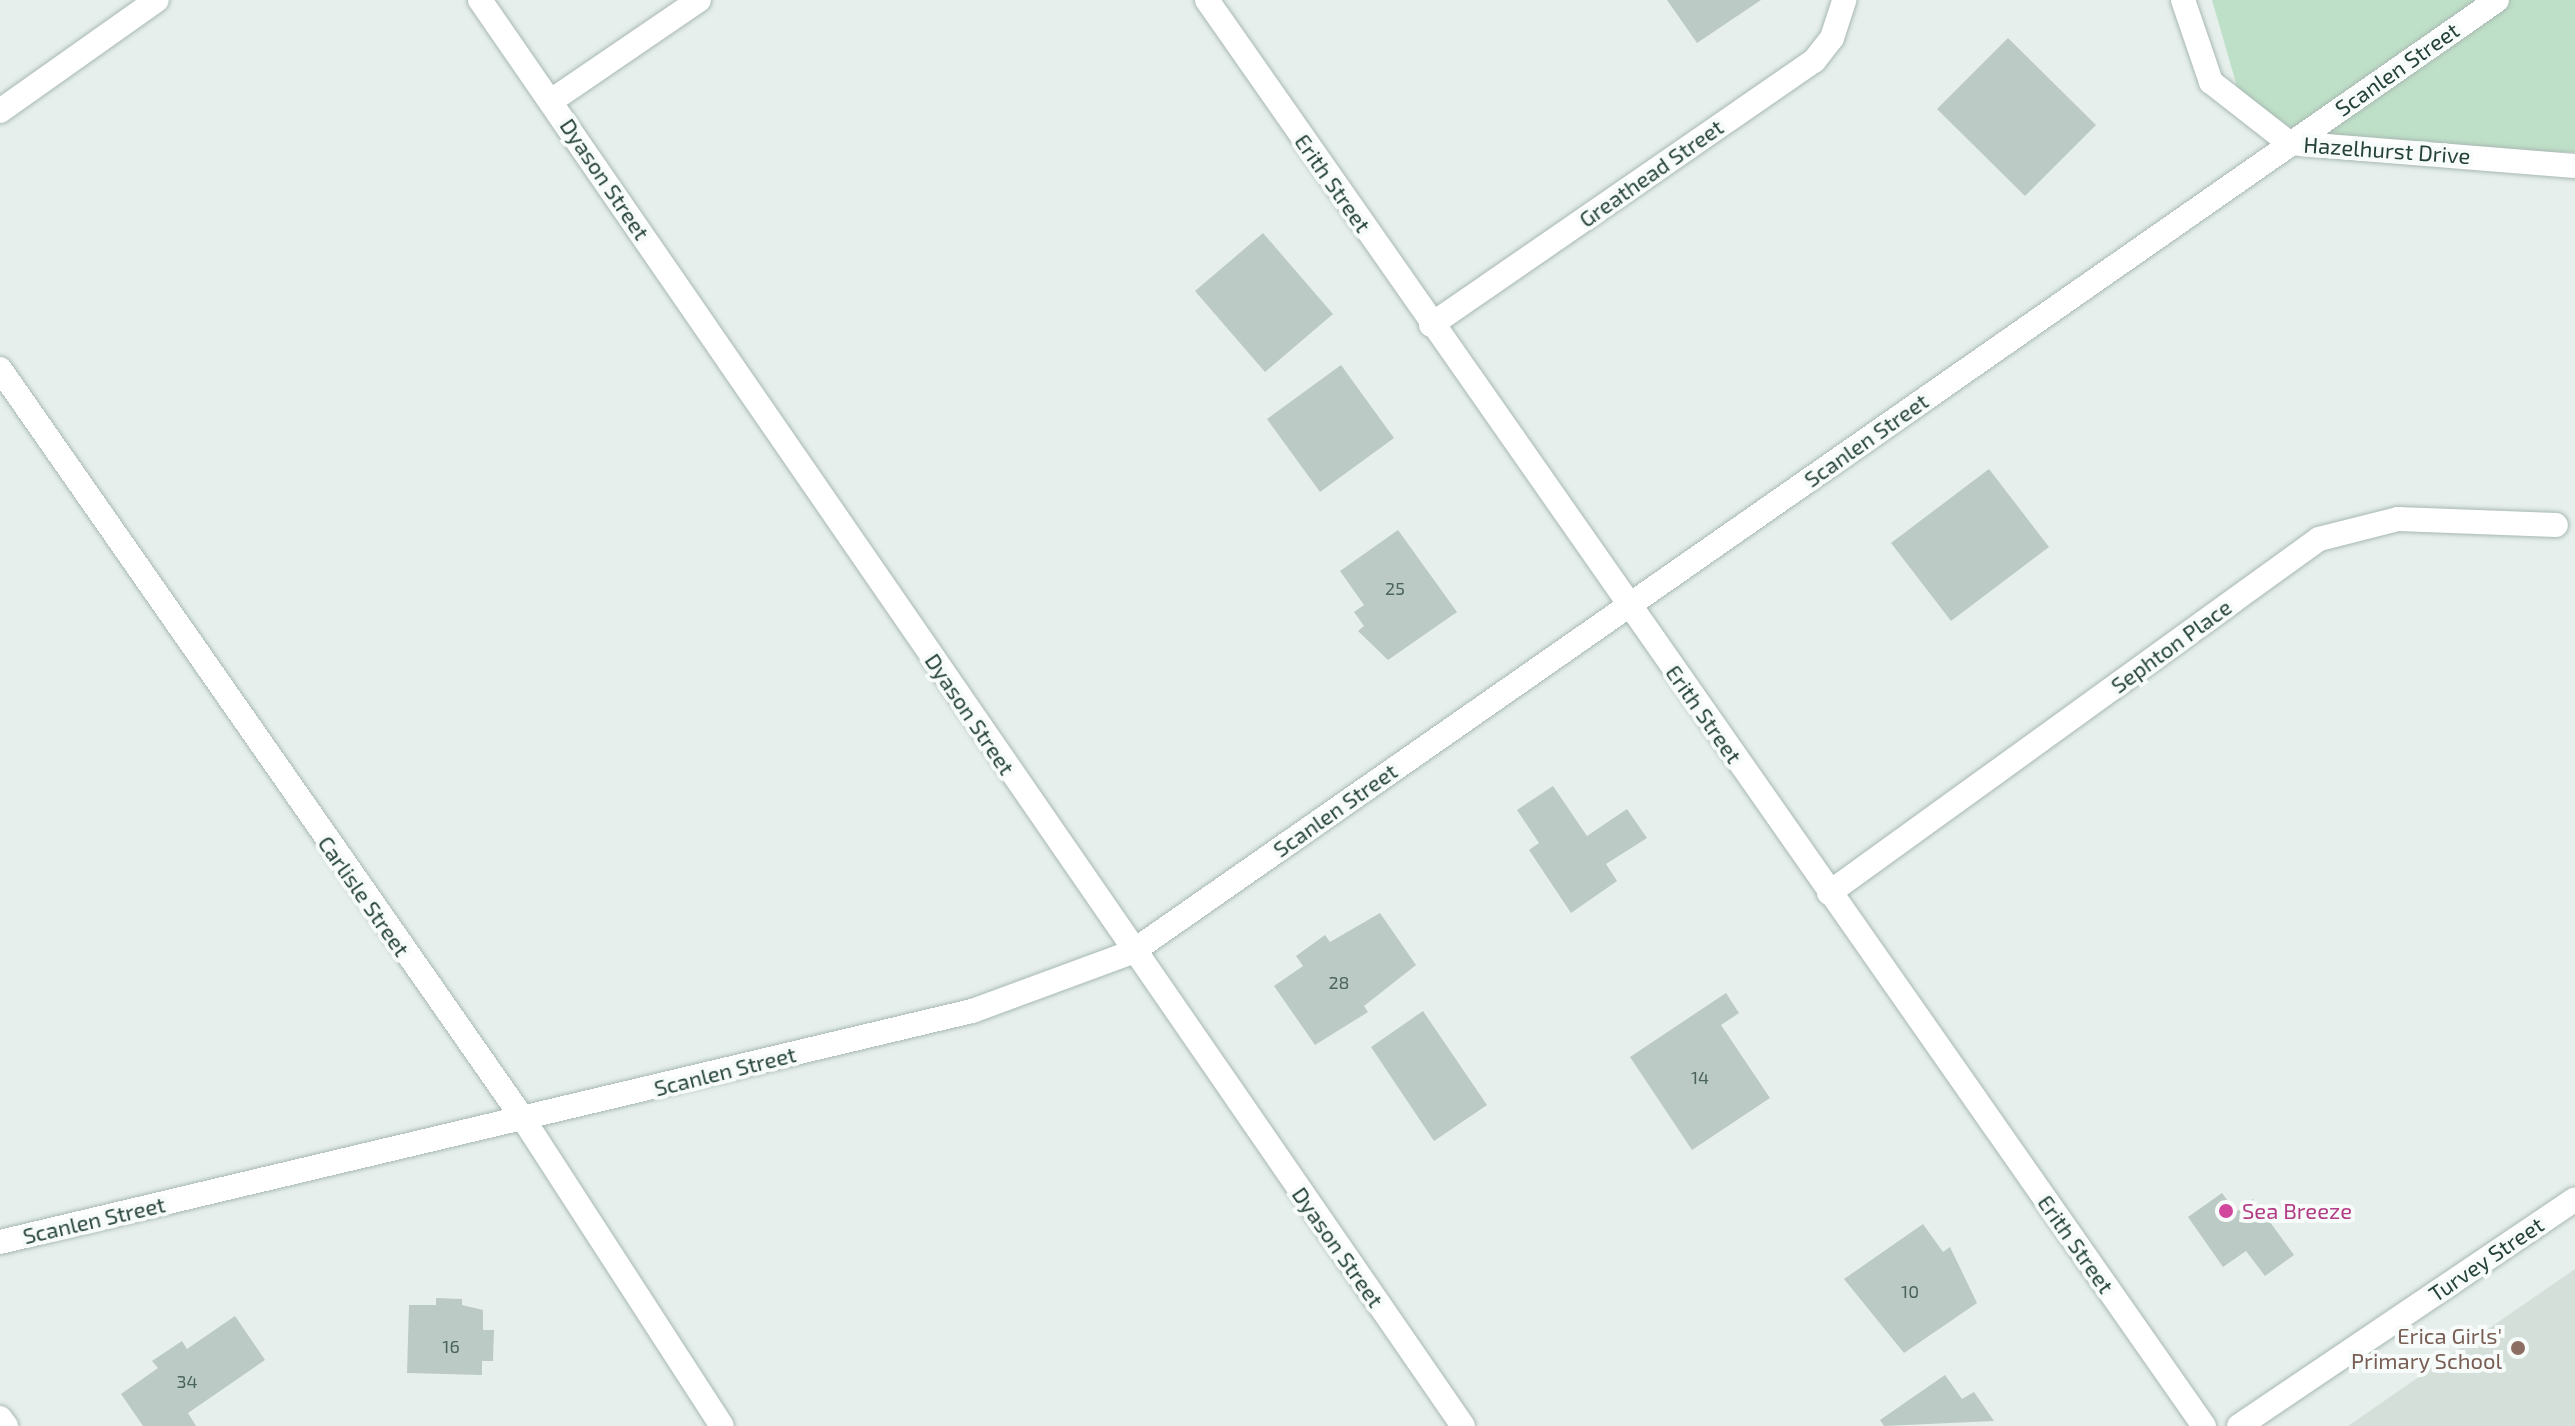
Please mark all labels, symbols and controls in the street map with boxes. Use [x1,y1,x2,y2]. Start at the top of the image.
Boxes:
street label: Scanlen Street [2330,17,2464,121]
street label: Dyason Street [555,113,655,245]
street label: Greathead Street [1574,113,1728,233]
street label: Erith Street [1290,129,1376,237]
street label: Hazelhurst Drive [2303,131,2471,169]
street label: Scanlen Street [1799,388,1933,492]
house number: 25 [1385,577,1405,599]
street label: Sephton Place [2106,594,2236,698]
street label: Dyason Street [920,648,1020,780]
street label: Erith Street [1661,660,1747,768]
street label: Scanlen Street [1268,758,1402,862]
street label: Carlisle Street [313,831,415,961]
house number: 28 [1328,971,1350,993]
street label: Scanlen Street [651,1041,799,1101]
house number: 14 [1691,1066,1709,1088]
street label: Dyason Street [1287,1182,1389,1312]
street label: Erith Street [2033,1190,2119,1298]
street label: Scanlen Street [20,1191,168,1249]
place label: Sea Breeze [2242,1198,2352,1224]
marker: Sea Breeze [2217,1202,2235,1220]
street label: Turvey Street [2423,1211,2549,1307]
house number: 10 [1901,1280,1919,1302]
place label: Erica Girls' Primary School [2351,1322,2502,1374]
house number: 16 [442,1335,460,1357]
marker: Erica Girls' Primary School [2509,1339,2527,1357]
house number: 34 [176,1370,198,1392]

